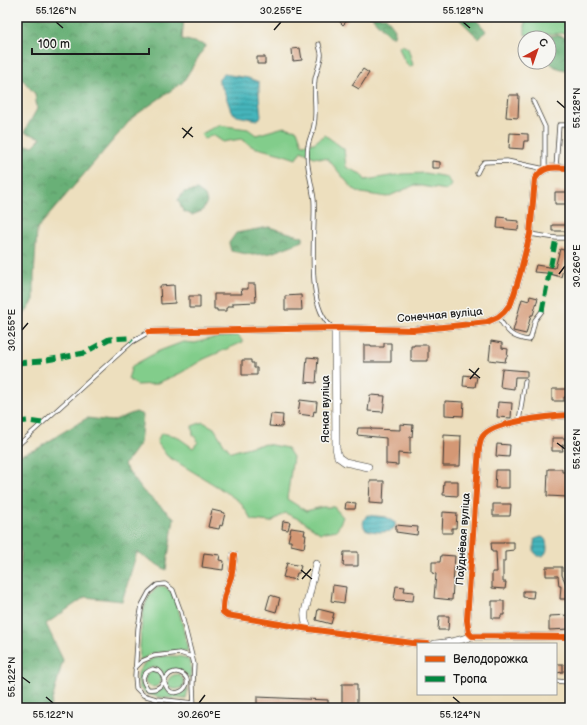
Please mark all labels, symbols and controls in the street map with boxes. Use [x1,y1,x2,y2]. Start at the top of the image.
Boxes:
text: 55.126°N [35,5,77,17]
text: 30.255°E [260,5,303,17]
text: 55.128°N [442,5,484,17]
scale bar [32,30,149,56]
north arrow [517,30,557,70]
text: С [536,35,550,50]
text: 100 m [38,37,70,52]
text: 55.128°N [571,87,583,129]
text: 30.260°E [571,244,583,288]
street label: Сонечная вуліца [397,305,484,325]
text: 30.255°E [6,308,18,351]
street label: Ясная вуліца [319,375,332,443]
text: 55.126°N [571,428,583,470]
street label: Паўднёвая вуліца [453,492,473,586]
legend [417,643,557,695]
text: Велодорожка [453,652,528,667]
text: 55.122°N [6,657,18,697]
text: Тропа [453,672,487,687]
text: 55.122°N [33,709,73,721]
text: 30.260°E [177,709,221,721]
text: 55.124°N [440,709,480,721]

